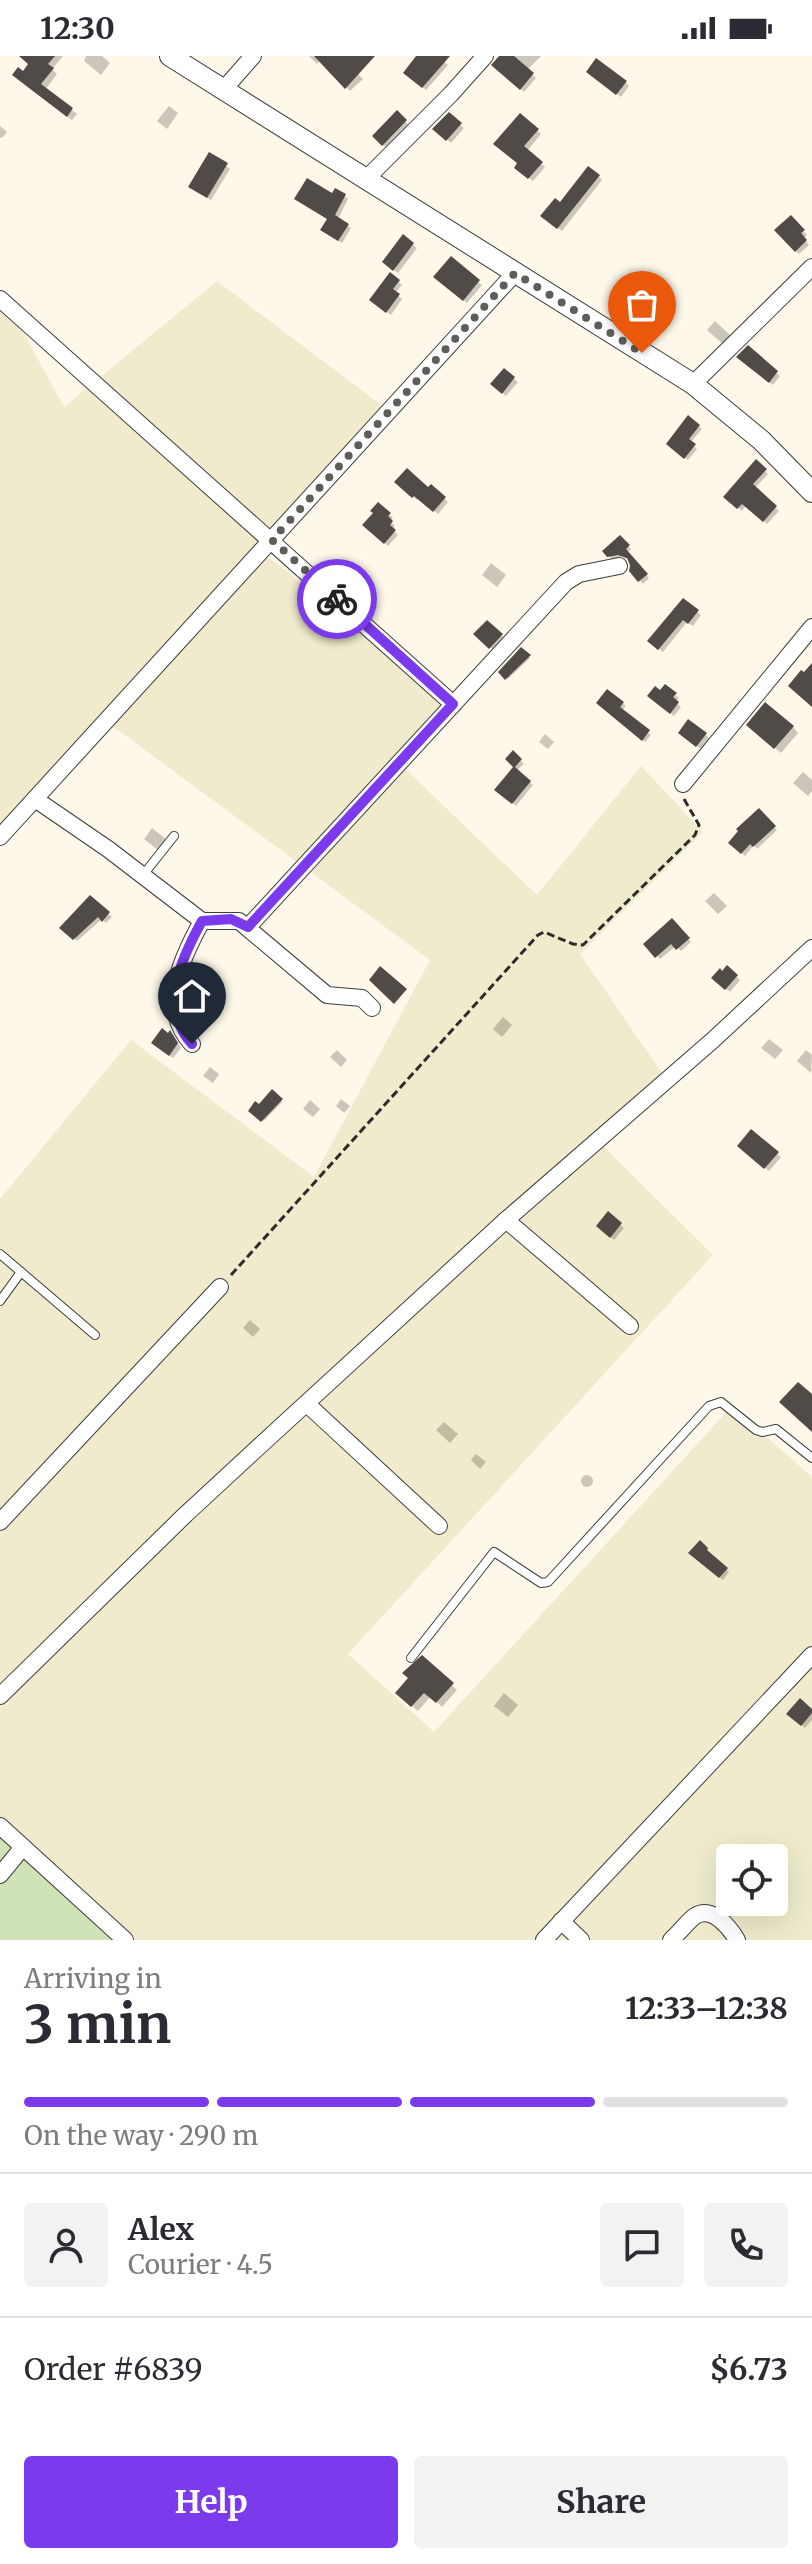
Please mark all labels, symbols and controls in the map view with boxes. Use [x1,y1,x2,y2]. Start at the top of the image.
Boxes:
text: 12:30 [40,9,115,47]
pin [608,271,676,353]
icon: bag [620,283,664,327]
courier [297,559,377,639]
icon: bike [315,577,359,621]
pin [158,962,226,1044]
icon: home [170,974,214,1018]
map controls [716,1844,788,1916]
button: locate [716,1844,788,1916]
text: Arriving in [24,1962,162,1995]
text: 12:33–12:38 [625,1989,788,2027]
text: 3 min [24,1992,171,2057]
text: On the way · 290 m [24,2119,258,2152]
button: person [24,2203,108,2287]
button: chat [600,2203,684,2287]
button: phone [704,2203,788,2287]
text: Alex [128,2210,194,2248]
text: Courier · 4.5 [128,2248,273,2281]
text: Order #6839 [24,2350,203,2388]
text: $6.73 [710,2350,788,2388]
button: Help [24,2456,398,2548]
button: Share [414,2456,788,2548]

